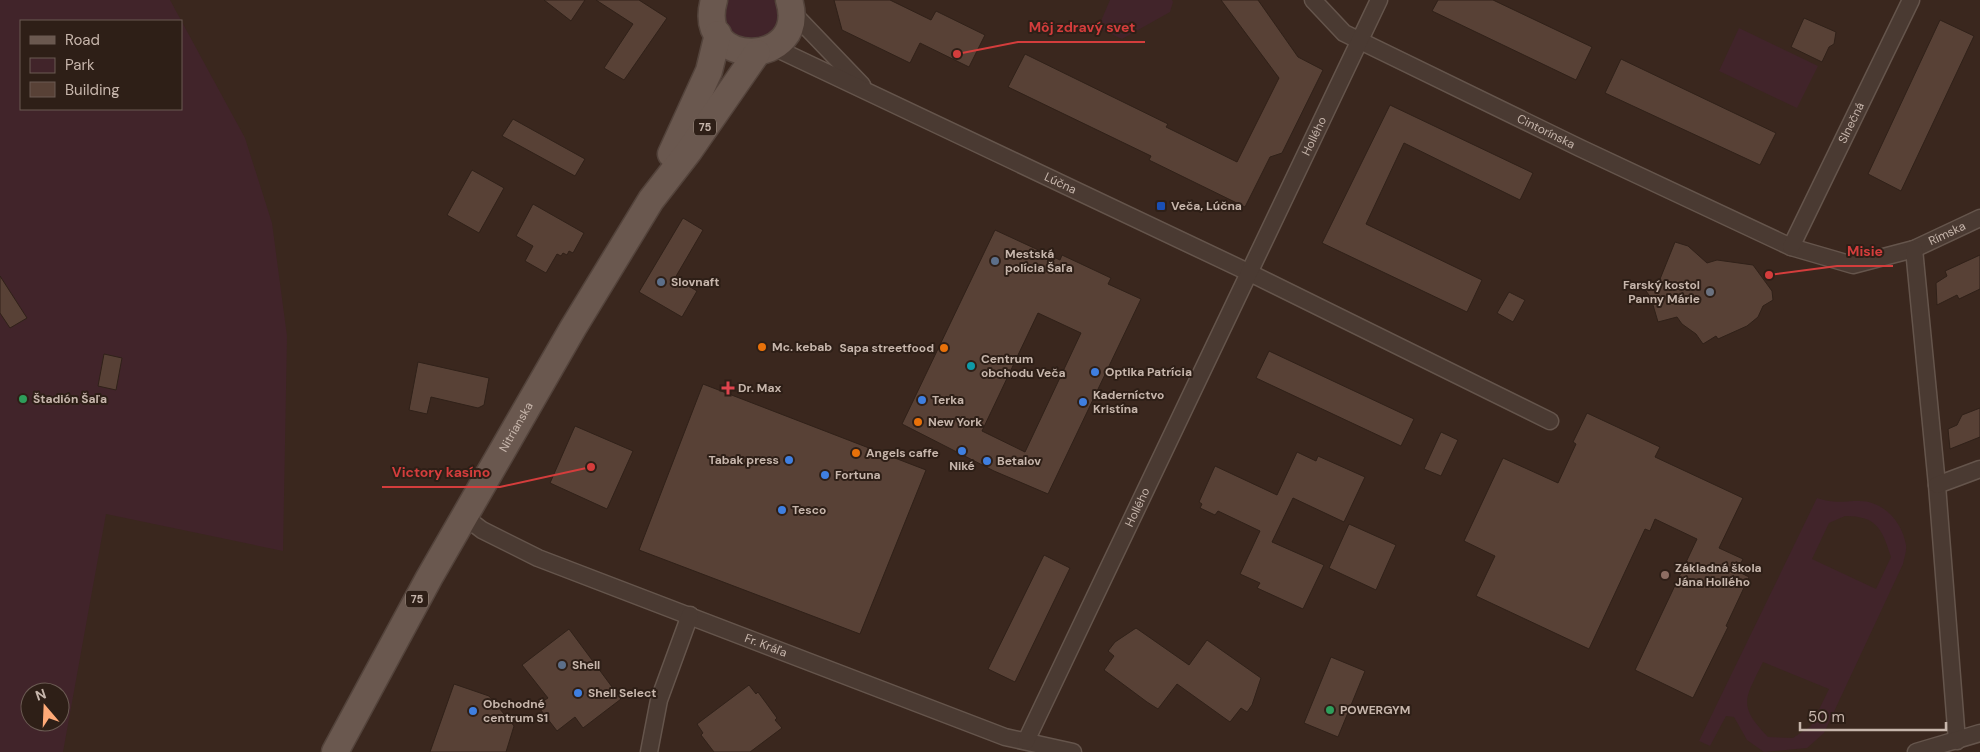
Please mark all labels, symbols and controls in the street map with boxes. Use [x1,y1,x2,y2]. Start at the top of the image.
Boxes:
callout: Môj zdravý svet [1018,13,1145,42]
text: Môj zdravý svet [1029,18,1135,36]
legend [20,20,182,110]
text: Road [65,30,100,50]
text: Park [65,55,95,75]
text: Building [65,80,120,100]
street label: Slnečná [1835,100,1868,146]
street label: Cintorínska [1514,111,1578,152]
street label: Hollého [1298,114,1330,158]
road number: 75 [694,118,716,136]
street label: Lúčna [1042,169,1079,198]
place label: Veča, Lúčna [1171,198,1242,214]
marker: Veča, Lúčna [1155,200,1167,212]
street label: Rímska [1926,218,1968,249]
callout: Misie [1837,237,1893,266]
text: Misie [1847,242,1883,260]
place label: Mestská polícia Šaľa [1005,246,1073,276]
marker: Mestská polícia Šaľa [989,255,1001,267]
place label: Slovnaft [671,274,719,290]
marker: Slovnaft [655,276,667,288]
place label: Farský kostol Panny Márie [1623,277,1700,307]
marker: Farský kostol Panny Márie [1704,286,1716,298]
place label: Mc. kebab [772,339,832,355]
place label: Sapa streetfood [840,340,934,356]
marker: Mc. kebab [756,341,768,353]
marker: Sapa streetfood [938,342,950,354]
place label: Centrum obchodu Veča [981,351,1066,381]
marker: Centrum obchodu Veča [965,360,977,372]
place label: Optika Patrícia [1105,364,1192,380]
marker: Optika Patrícia [1089,366,1101,378]
place label: Dr. Max [738,380,781,396]
marker: Dr. Max [722,382,734,394]
place label: Kaderníctvo Kristína [1093,387,1164,417]
place label: Štadión Šaľa [33,391,107,407]
place label: Terka [932,392,964,408]
marker: Štadión Šaľa [17,393,29,405]
marker: Terka [916,394,928,406]
marker: Kaderníctvo Kristína [1077,396,1089,408]
street label: Nitrianska [495,399,537,455]
place label: New York [928,414,982,430]
marker: New York [912,416,924,428]
place label: Angels caffe [866,445,939,461]
marker: Niké [956,445,968,457]
marker: Angels caffe [850,447,862,459]
place label: Tabak press [709,452,779,468]
place label: Betalov [997,453,1041,469]
marker: Tabak press [783,454,795,466]
marker: Betalov [981,455,993,467]
callout: Victory kasíno [382,458,500,487]
place label: Niké [949,458,975,474]
text: Victory kasíno [392,463,490,481]
place label: Fortuna [835,467,881,483]
marker: Fortuna [819,469,831,481]
street label: Hollého [1121,485,1154,529]
place label: Tesco [792,502,826,518]
marker: Tesco [776,504,788,516]
place label: Základná škola Jána Hollého [1675,560,1762,590]
marker: Základná škola Jána Hollého [1659,569,1671,581]
road number: 75 [406,590,428,608]
street label: Fr. Kráľa [742,630,789,661]
place label: Shell [572,657,600,673]
marker: Shell [556,659,568,671]
north arrow [20,682,70,732]
text: N [33,685,49,705]
place label: Shell Select [588,685,656,701]
marker: Shell Select [572,687,584,699]
place label: Obchodné centrum S1 [483,696,548,726]
scale bar [1800,700,1946,732]
place label: POWERGYM [1340,702,1410,718]
marker: POWERGYM [1324,704,1336,716]
marker: Obchodné centrum S1 [467,705,479,717]
text: 50 m [1808,707,1845,727]

